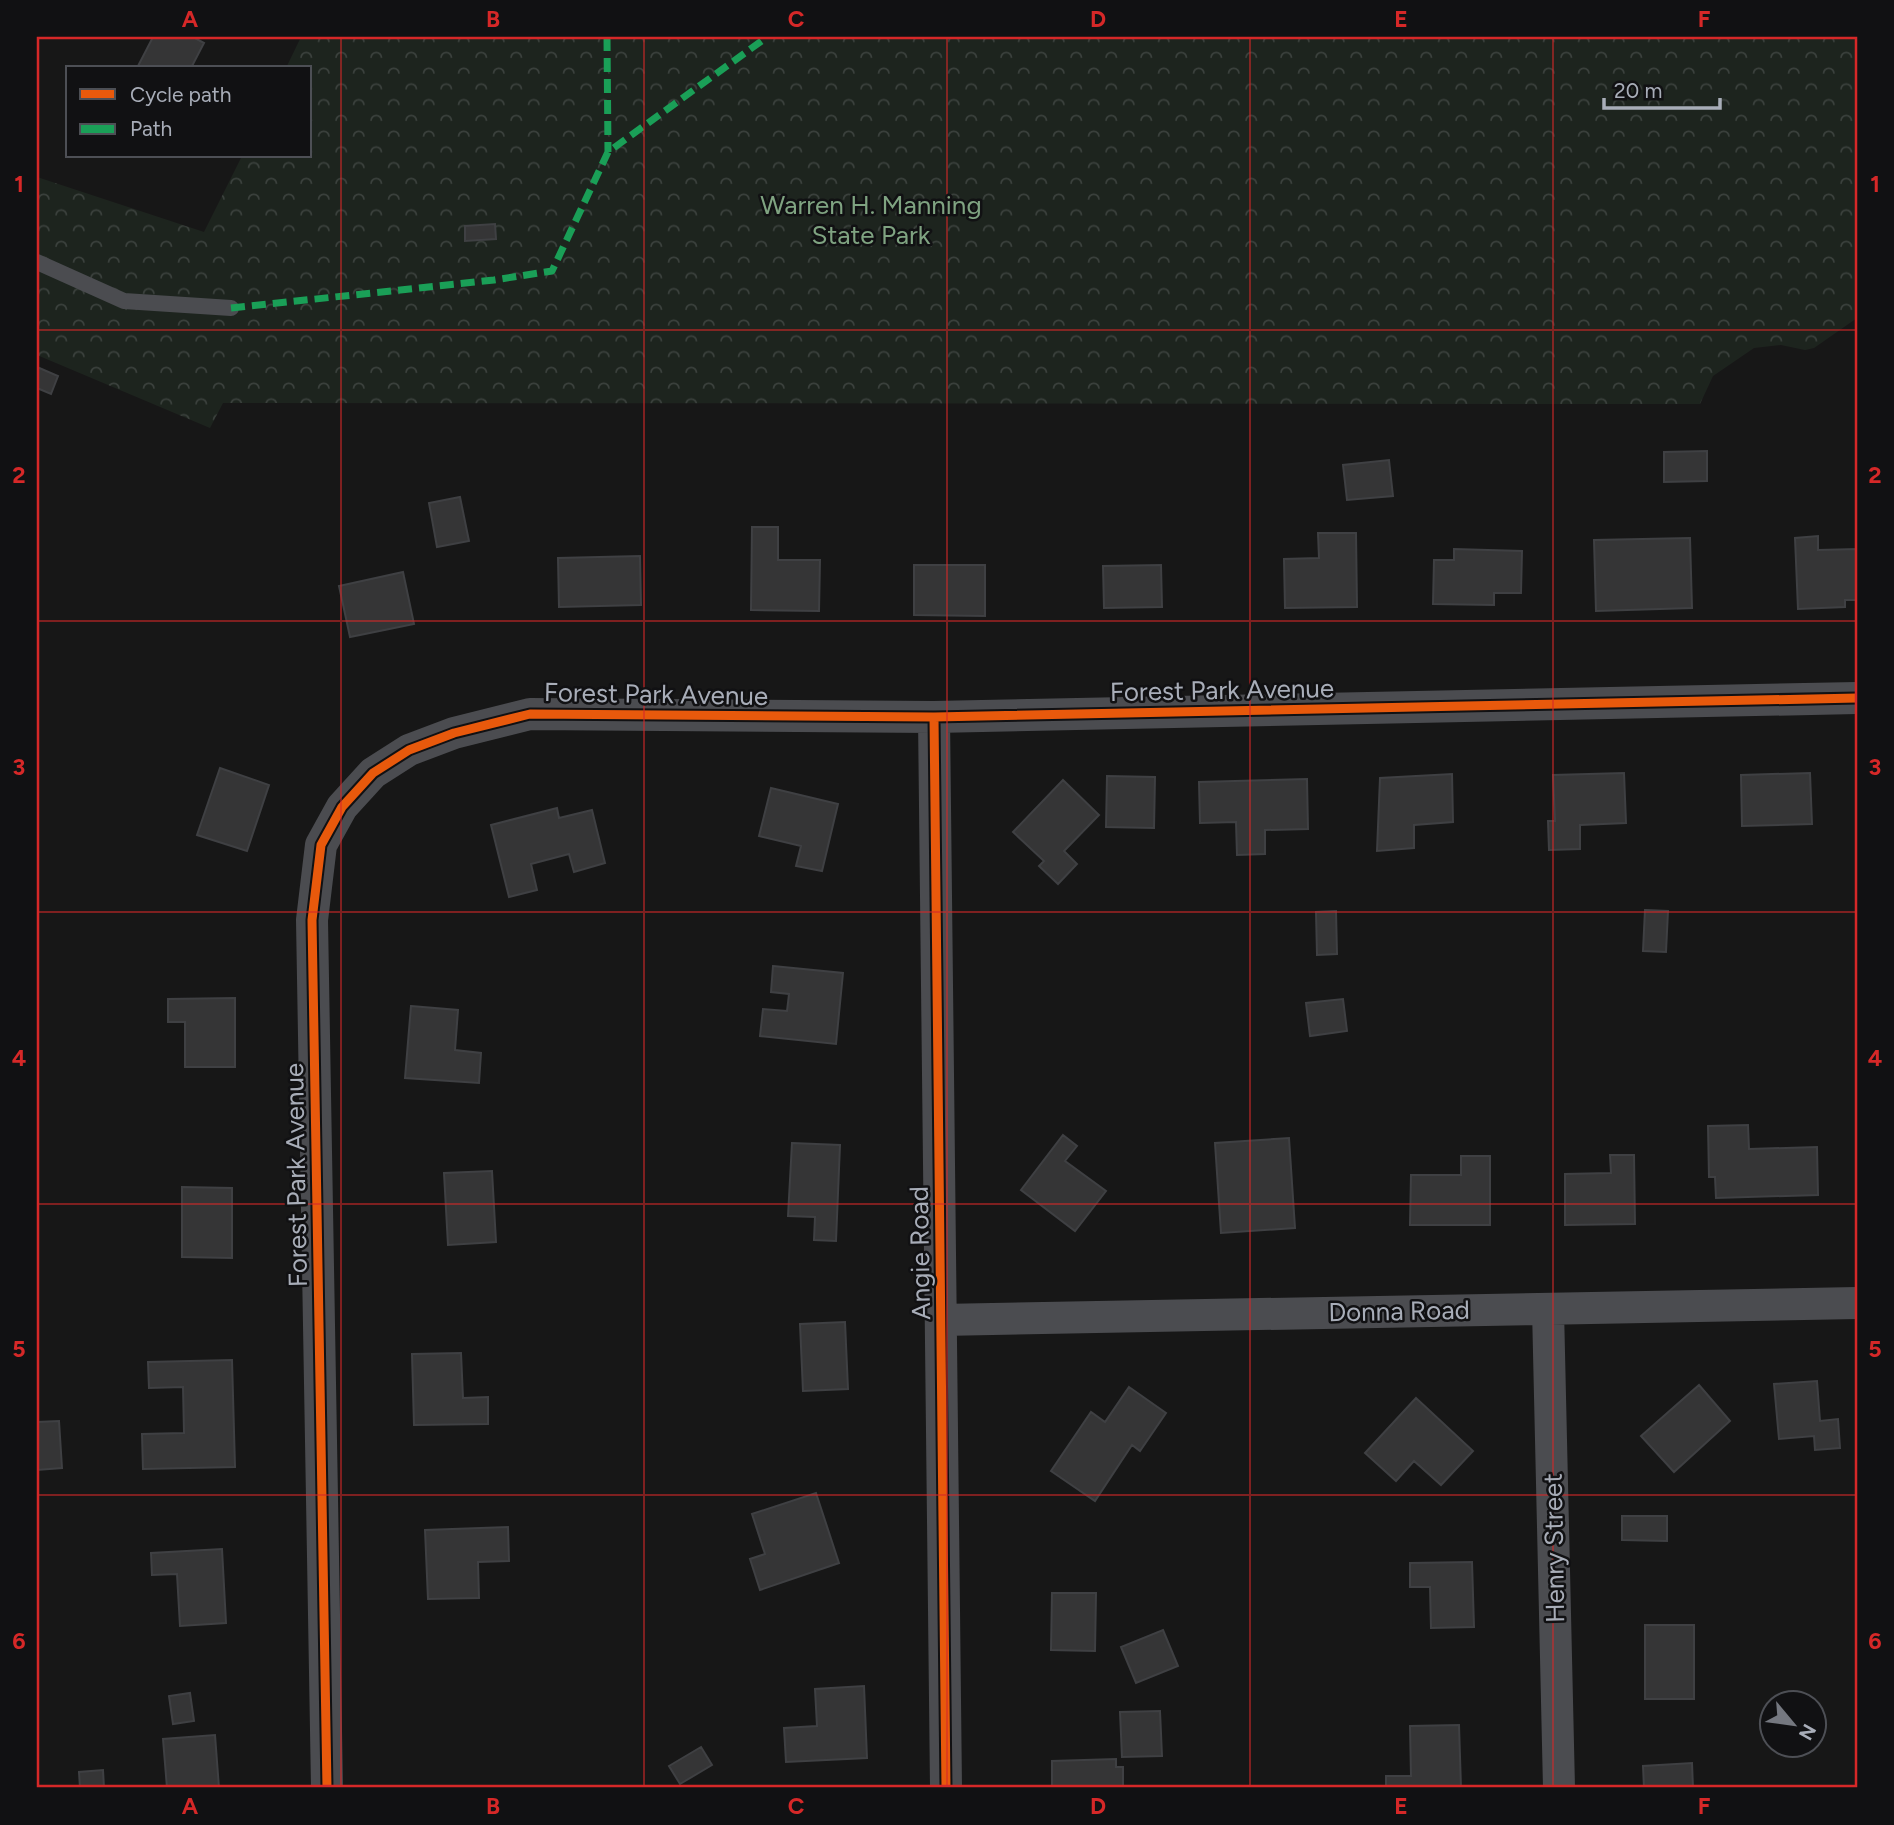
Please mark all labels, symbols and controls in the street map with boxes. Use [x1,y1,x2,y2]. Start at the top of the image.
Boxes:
text: A [182,5,199,33]
text: B [486,5,500,33]
text: C [788,5,805,33]
text: D [1090,5,1106,33]
text: E [1394,5,1408,33]
text: F [1698,5,1711,33]
legend [66,66,312,158]
scale bar [1604,66,1719,110]
text: 20 m [1614,78,1662,103]
text: Cycle path [130,82,231,107]
text: Path [130,116,172,141]
text: 1 [14,170,24,198]
text: 1 [1870,170,1880,198]
park label: Warren H. Manning State Park [760,189,982,251]
text: 2 [12,461,26,489]
text: 2 [1868,461,1882,489]
street label: Forest Park Avenue [1110,672,1334,708]
street label: Forest Park Avenue [544,676,768,712]
text: 3 [13,753,25,781]
text: 3 [1869,753,1881,781]
text: 4 [12,1044,26,1072]
text: 4 [1868,1044,1882,1072]
street label: Forest Park Avenue [278,1063,314,1287]
street label: Angie Road [903,1186,937,1320]
street label: Donna Road [1328,1294,1470,1328]
text: 5 [12,1335,26,1363]
text: 5 [1868,1335,1882,1363]
street label: Henry Street [1537,1473,1571,1623]
text: 6 [12,1627,26,1655]
text: 6 [1868,1627,1882,1655]
north arrow [1758,1688,1828,1758]
text: N [1794,1720,1821,1744]
text: A [182,1792,199,1820]
text: B [486,1792,500,1820]
text: C [788,1792,805,1820]
text: D [1090,1792,1106,1820]
text: E [1394,1792,1408,1820]
text: F [1698,1792,1711,1820]

